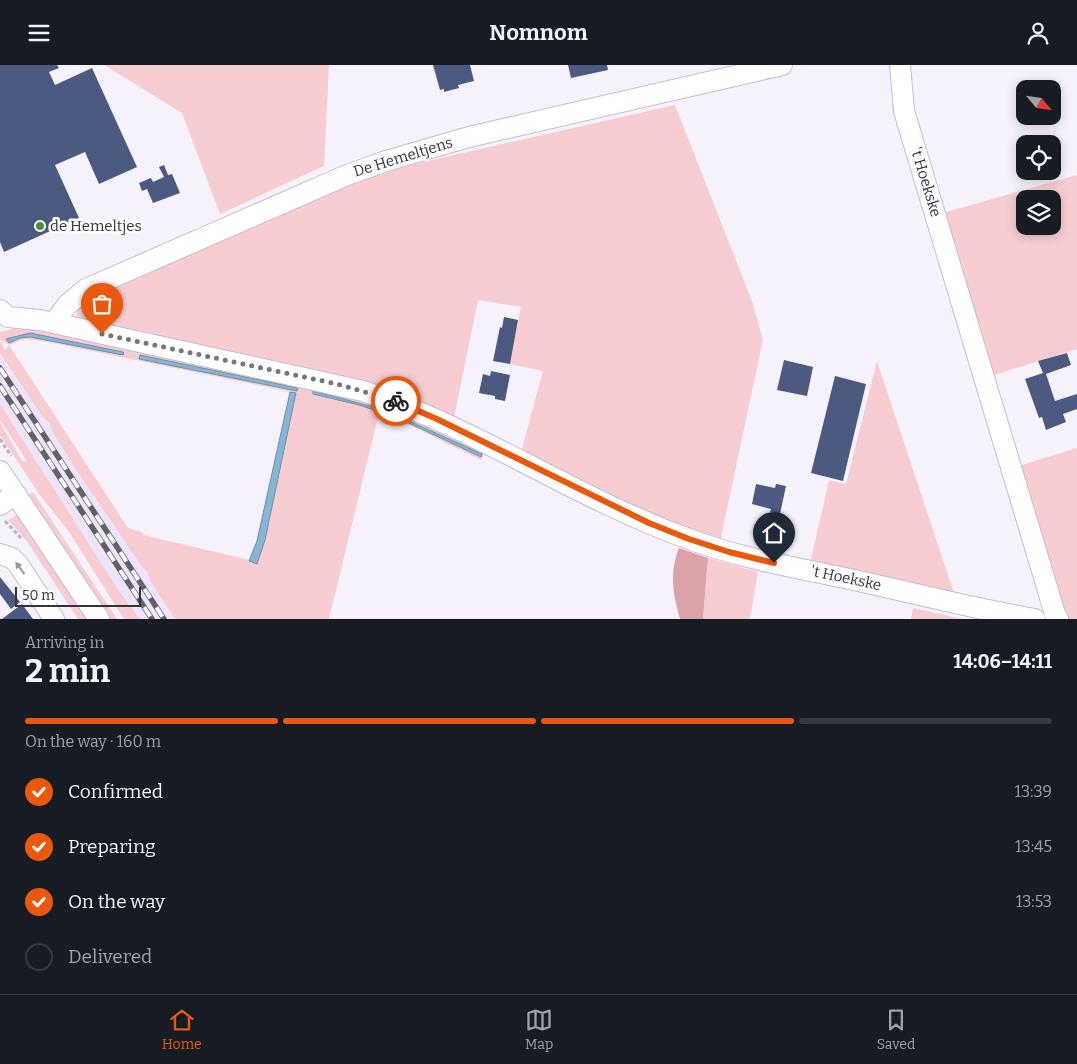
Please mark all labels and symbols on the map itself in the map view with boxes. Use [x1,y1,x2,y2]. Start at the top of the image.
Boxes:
north arrow [1016,80,1061,125]
street label: De Hemeltjens [351,133,455,181]
street label: 't Hoekske [907,145,945,219]
place label: de Hemeltjes [50,217,142,235]
marker: de Hemeltjes [34,220,46,232]
pin [81,283,123,334]
courier [371,376,421,426]
pin [753,512,795,563]
one-way arrow [15,561,25,575]
street label: 't Hoekske [809,562,883,594]
scale bar [15,584,141,607]

